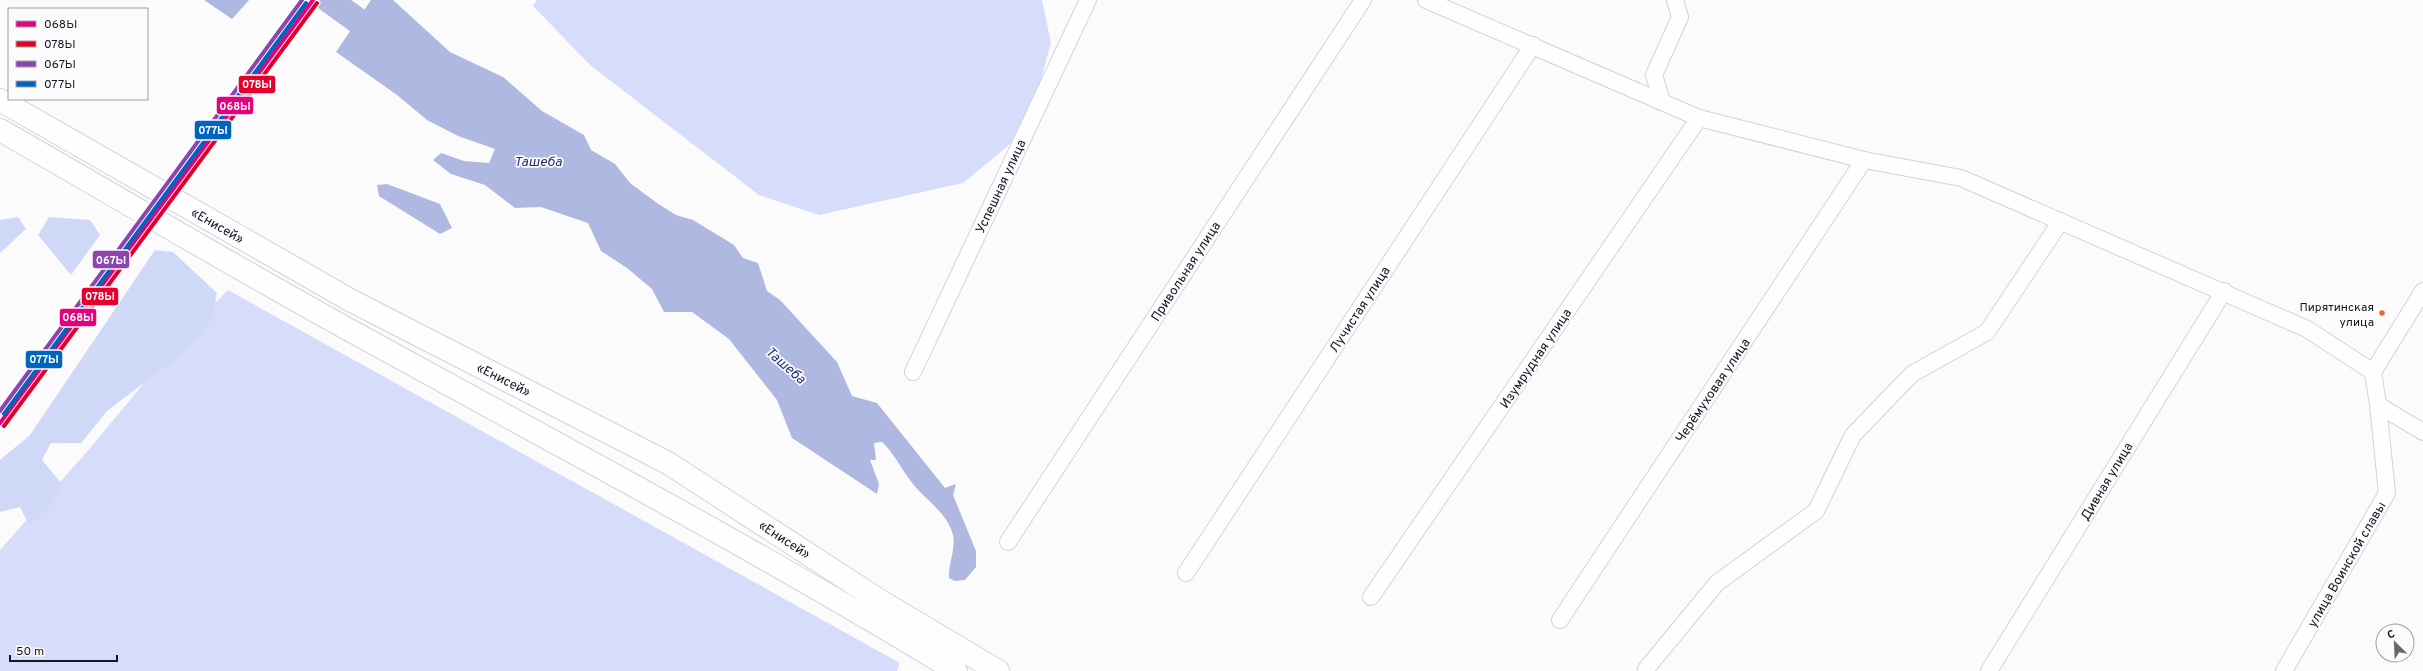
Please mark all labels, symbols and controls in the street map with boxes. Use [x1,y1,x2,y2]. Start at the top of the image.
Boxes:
legend [8,8,148,100]
text: 068Ы [44,17,77,33]
text: 078Ы [44,37,76,53]
text: 067Ы [44,57,76,73]
line badge: 078Ы [238,75,276,94]
text: 077Ы [44,77,75,93]
text: 078Ы [242,78,272,92]
line badge: 068Ы [216,96,254,115]
text: 068Ы [219,100,251,114]
line badge: 077Ы [194,120,232,140]
text: 077Ы [198,124,228,138]
street label: Успешная улица [973,137,1031,236]
water label: Ташеба [514,154,563,171]
street label: «Енисей» [188,205,246,248]
street label: Привольная улица [1148,219,1225,325]
line badge: 067Ы [92,250,130,269]
text: 067Ы [96,254,126,268]
street label: Лучистая улица [1327,264,1395,356]
line badge: 078Ы [81,287,119,306]
text: 078Ы [85,290,115,304]
place label: Пирятинская улица [2299,300,2374,331]
street label: Изумрудная улица [1497,306,1576,412]
line badge: 068Ы [59,308,97,327]
marker: Пирятинская улица [2377,308,2387,318]
text: 068Ы [62,311,94,325]
street label: Черёмуховая улица [1673,336,1754,446]
water label: Ташеба [761,344,809,389]
line badge: 077Ы [25,350,63,369]
text: 077Ы [29,353,59,367]
street label: «Енисей» [474,360,533,401]
street label: Дивная улица [2078,440,2137,524]
street label: улица Воинской славы [2305,499,2390,631]
street label: «Енисей» [755,518,813,563]
north arrow [2375,623,2415,663]
text: С [2385,627,2397,643]
scale bar [10,637,117,663]
text: 50 m [16,644,44,660]

